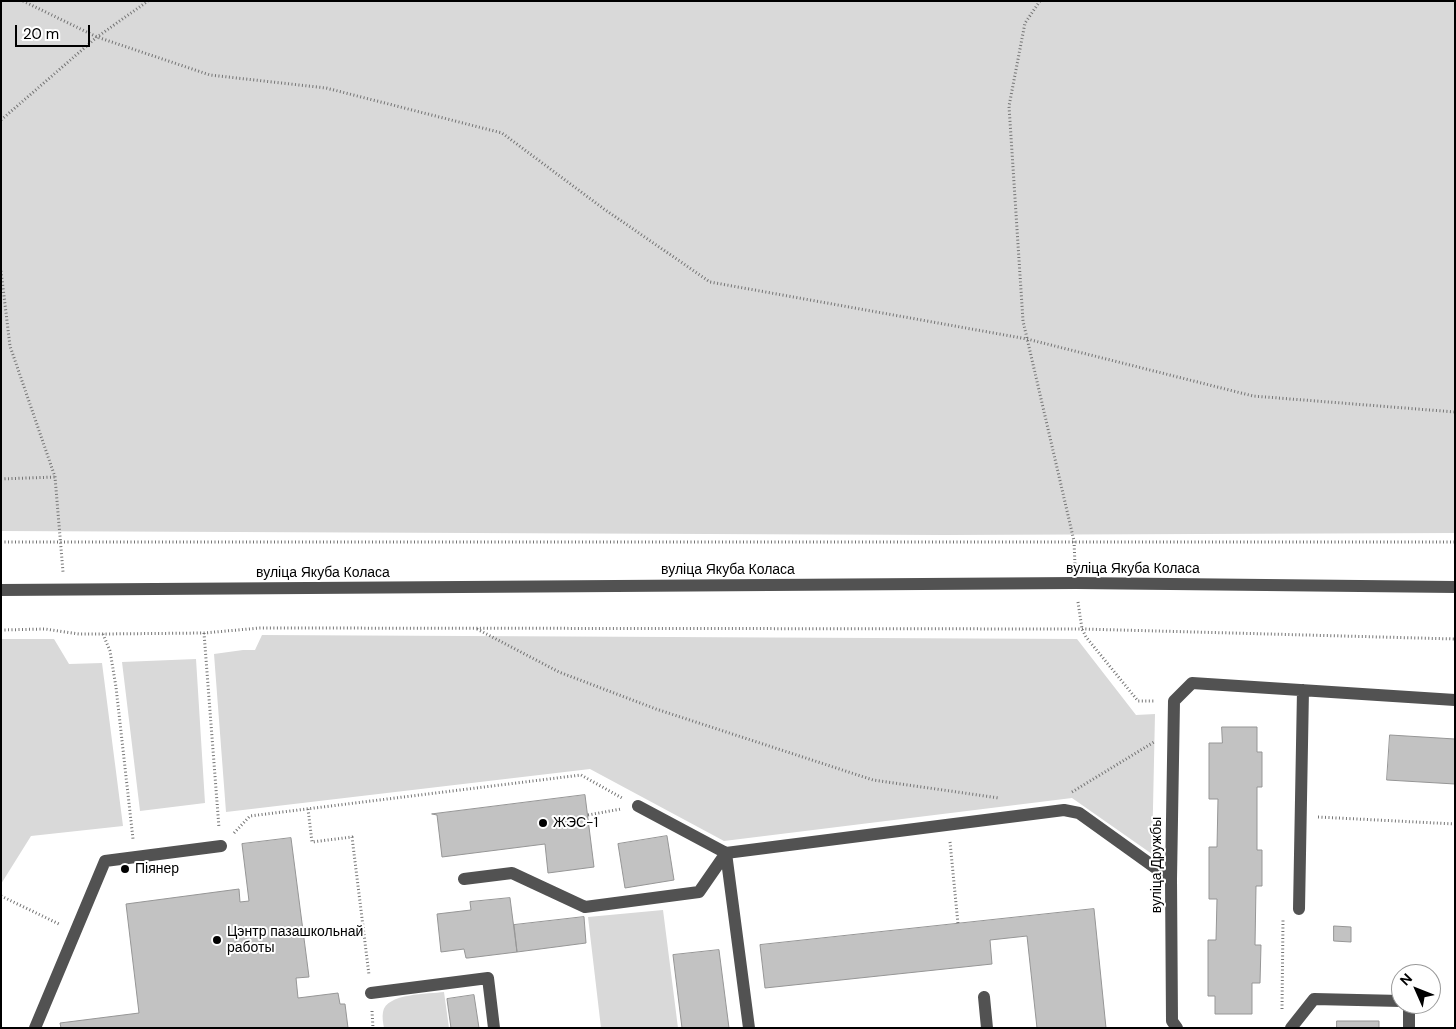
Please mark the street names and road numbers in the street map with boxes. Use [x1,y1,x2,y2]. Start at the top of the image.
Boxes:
street label: вуліца Якуба Коласа [1066,561,1200,577]
street label: вуліца Якуба Коласа [661,562,795,578]
street label: вуліца Якуба Коласа [256,565,390,581]
street label: вуліца Дружбы [1149,817,1165,913]

